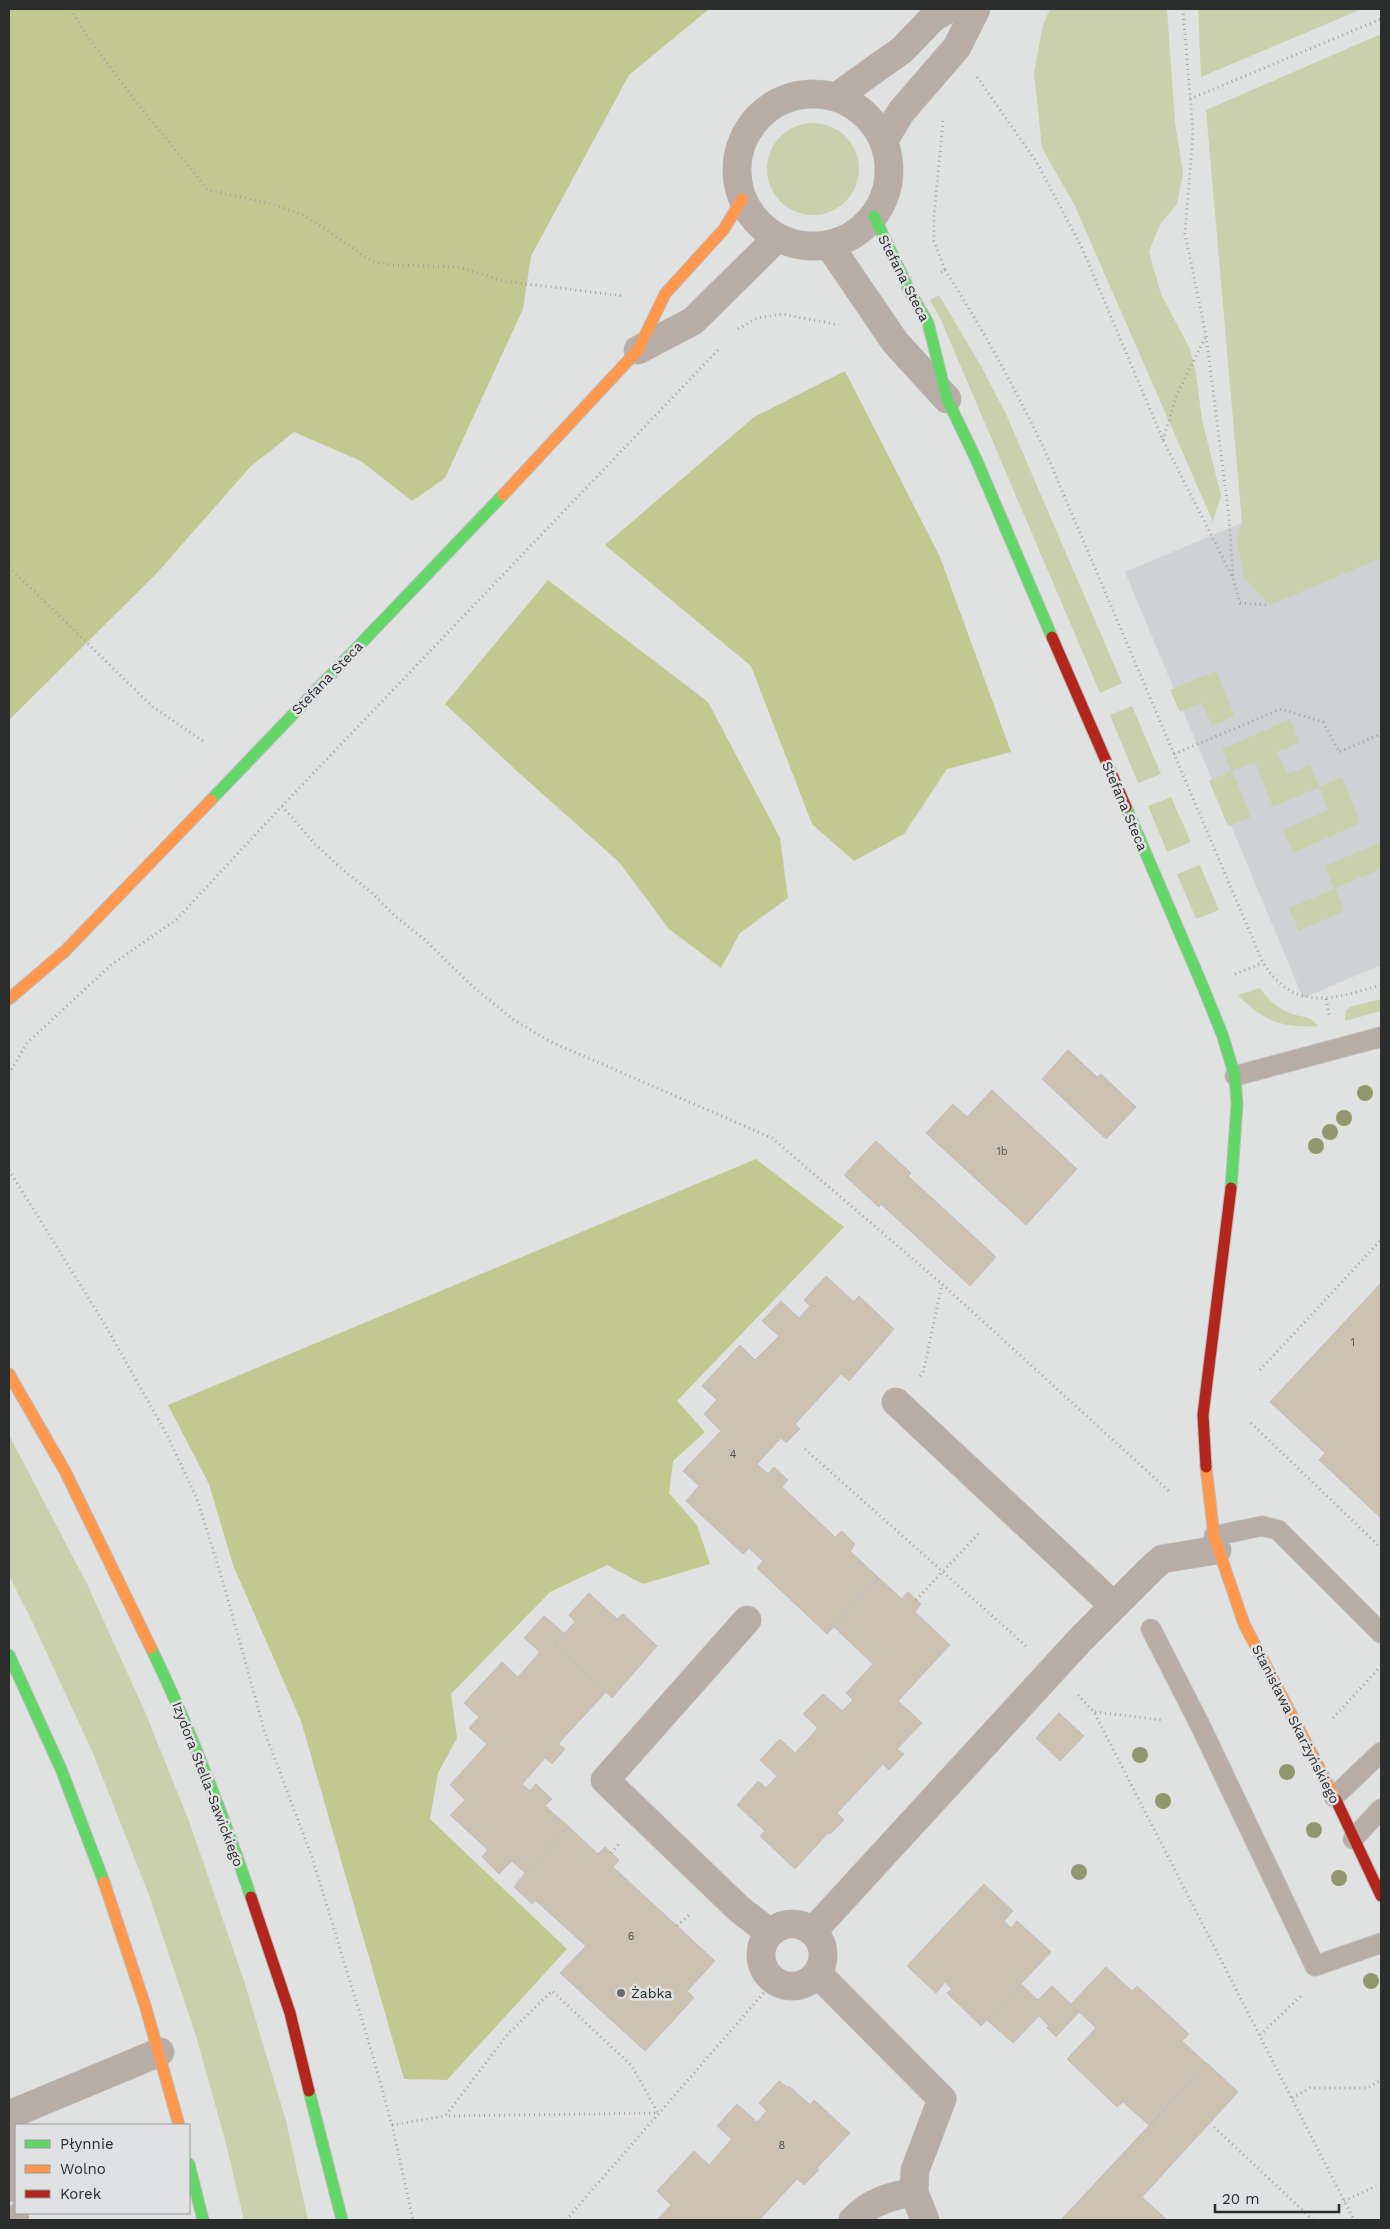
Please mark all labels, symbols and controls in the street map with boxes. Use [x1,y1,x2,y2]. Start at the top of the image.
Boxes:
street label: Stefana Steca [875,232,933,324]
street label: Stefana Steca [288,638,366,718]
street label: Stefana Steca [1099,759,1151,853]
house number: 1b [996,1145,1008,1158]
house number: 1 [1351,1336,1355,1349]
house number: 4 [730,1448,737,1461]
street label: Stanisława Skarżyńskiego [1249,1642,1343,1806]
street label: Izydora Stella-Sawickiego [169,1699,247,1869]
house number: 6 [628,1930,635,1943]
place label: Żabka [631,1985,672,2001]
marker: Żabka [615,1987,627,1999]
legend [15,2124,190,2214]
text: Płynnie [60,2135,114,2153]
house number: 8 [779,2139,786,2152]
text: Wolno [60,2160,106,2178]
scale bar [1215,2182,1339,2214]
text: Korek [60,2185,102,2203]
text: 20 m [1222,2190,1260,2208]

